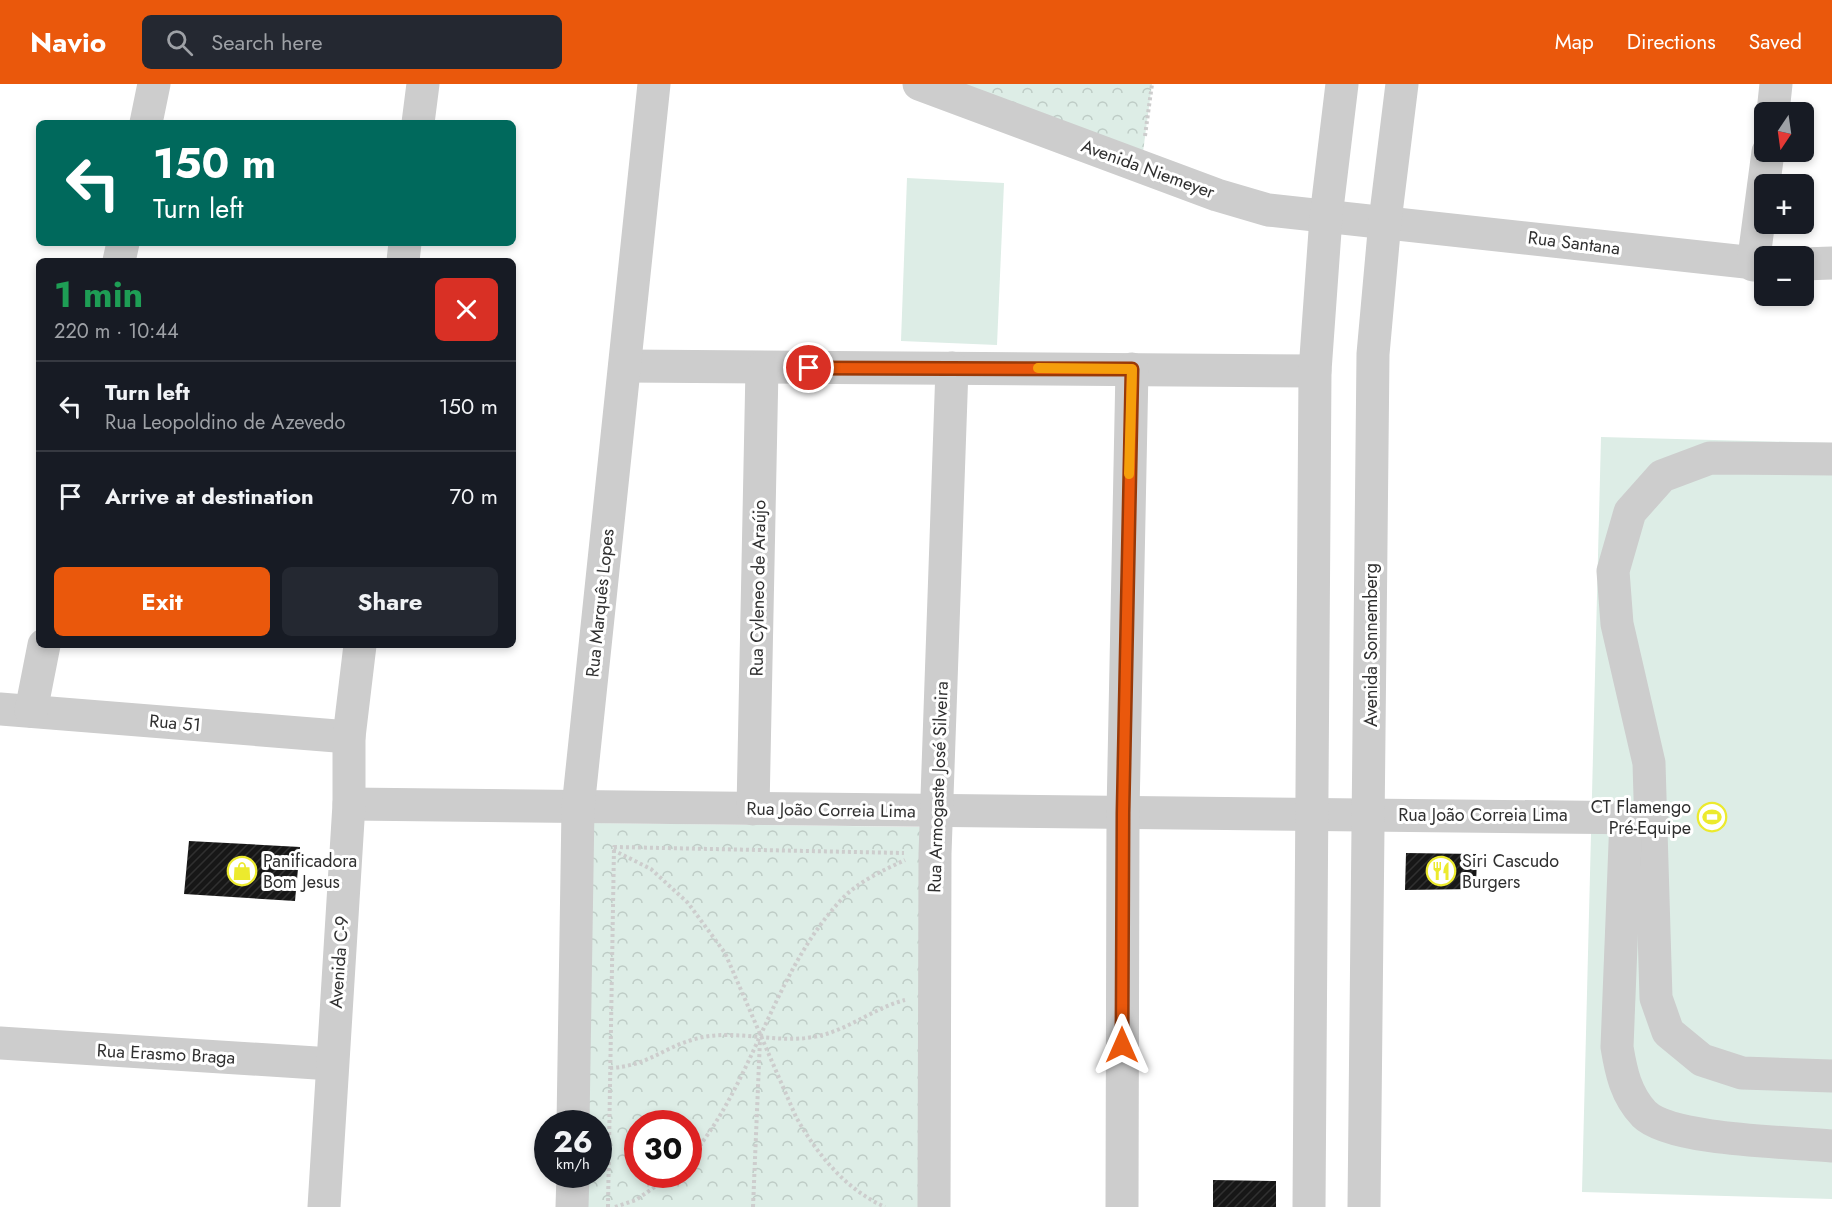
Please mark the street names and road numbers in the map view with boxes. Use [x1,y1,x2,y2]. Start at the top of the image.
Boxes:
street label: Avenida Niemeyer [1078,133,1219,206]
street label: Rua Santana [1526,224,1622,262]
street label: Rua Cyleneo de Araújo [743,499,773,677]
street label: Rua Marquês Lopes [579,528,621,678]
street label: Avenida Sonnemberg [1358,563,1384,727]
street label: Rua Armogaste José Silveira [921,681,955,893]
street label: Rua 51 [148,708,202,738]
street label: Rua João Correia Lima [746,796,916,824]
street label: Rua João Correia Lima [1398,802,1568,828]
street label: Avenida C-9 [323,915,355,1009]
street label: Rua Erasmo Braga [96,1037,236,1071]

